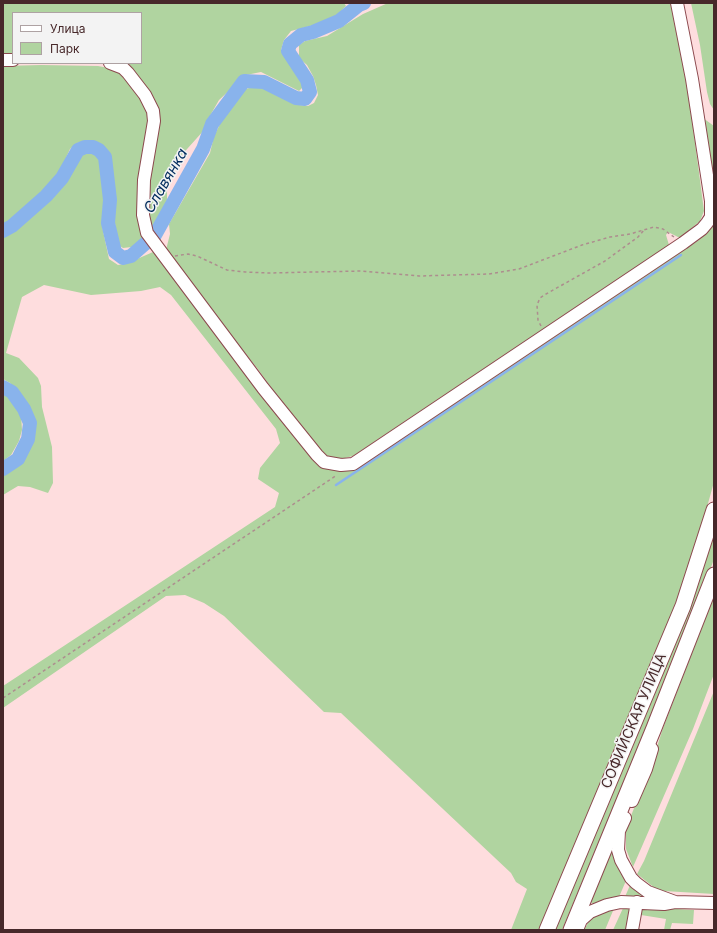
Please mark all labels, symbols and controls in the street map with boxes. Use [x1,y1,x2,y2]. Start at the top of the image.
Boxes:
legend [12,12,142,64]
text: Улица [50,21,85,36]
text: Парк [50,41,80,56]
water label: Славянка [140,145,192,217]
street label: СОФИЙСКАЯ УЛИЦА [598,651,670,791]

